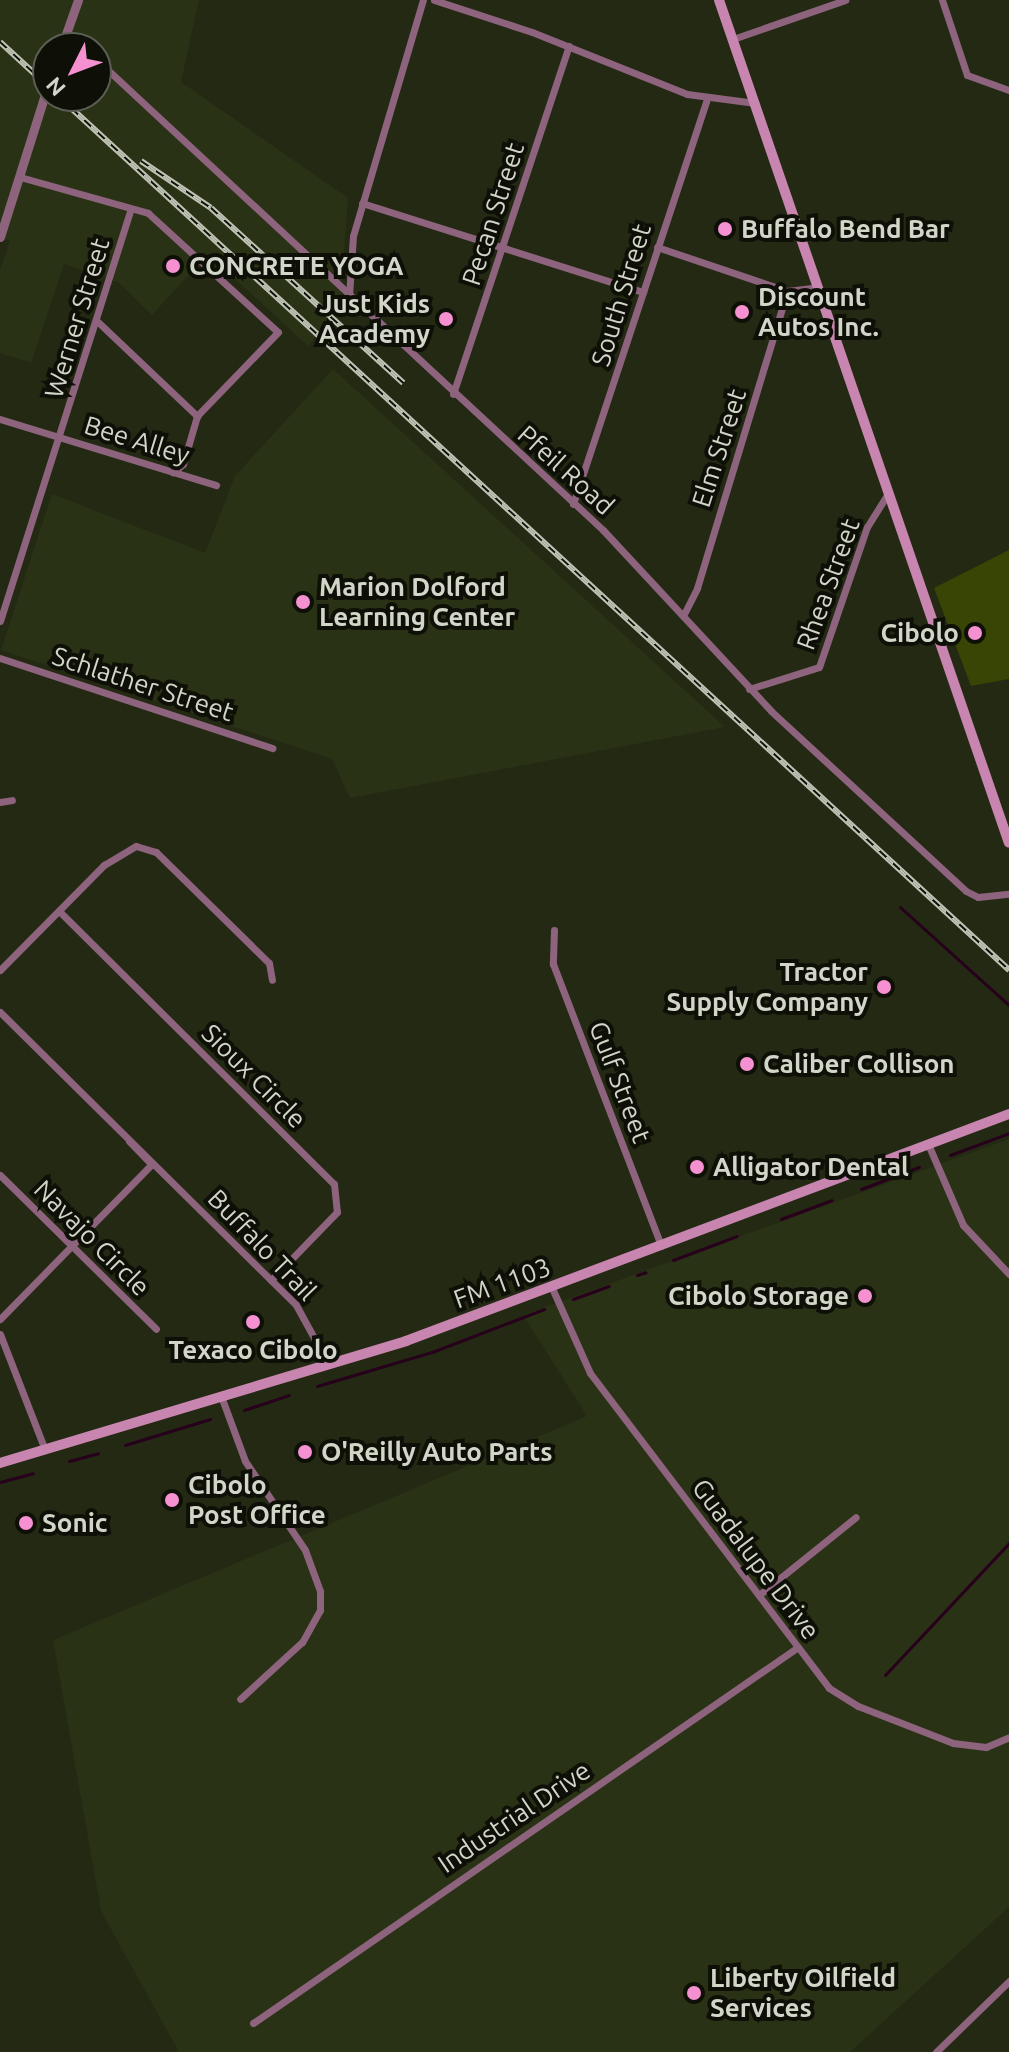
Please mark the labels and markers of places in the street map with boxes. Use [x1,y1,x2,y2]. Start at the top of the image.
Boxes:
place label: Buffalo Bend Bar [741,213,950,245]
marker: Buffalo Bend Bar [716,220,734,238]
place label: CONCRETE YOGA [189,250,404,282]
marker: CONCRETE YOGA [164,257,182,275]
place label: Discount Autos Inc. [758,281,879,342]
place label: Just Kids Academy [319,288,430,350]
marker: Discount Autos Inc. [733,303,751,321]
marker: Just Kids Academy [437,310,455,328]
place label: Marion Dolford Learning Center [319,571,515,632]
marker: Marion Dolford Learning Center [294,593,312,611]
place label: Cibolo [880,617,959,649]
marker: Cibolo [966,624,984,642]
place label: Tractor Supply Company [666,956,868,1018]
marker: Tractor Supply Company [875,978,893,996]
place label: Caliber Collison [763,1048,955,1080]
marker: Caliber Collison [738,1055,756,1073]
place label: Alligator Dental [713,1151,909,1183]
marker: Alligator Dental [688,1158,706,1176]
place label: Cibolo Storage [668,1280,849,1312]
marker: Cibolo Storage [856,1287,874,1305]
marker: Texaco Cibolo [244,1313,262,1331]
place label: Texaco Cibolo [168,1334,338,1366]
place label: O'Reilly Auto Parts [321,1436,552,1468]
marker: O'Reilly Auto Parts [296,1443,314,1461]
place label: Cibolo Post Office [188,1469,326,1530]
marker: Cibolo Post Office [163,1491,181,1509]
place label: Sonic [42,1507,108,1539]
marker: Sonic [17,1514,35,1532]
place label: Liberty Oilfield Services [710,1962,896,2024]
marker: Liberty Oilfield Services [685,1984,703,2002]

